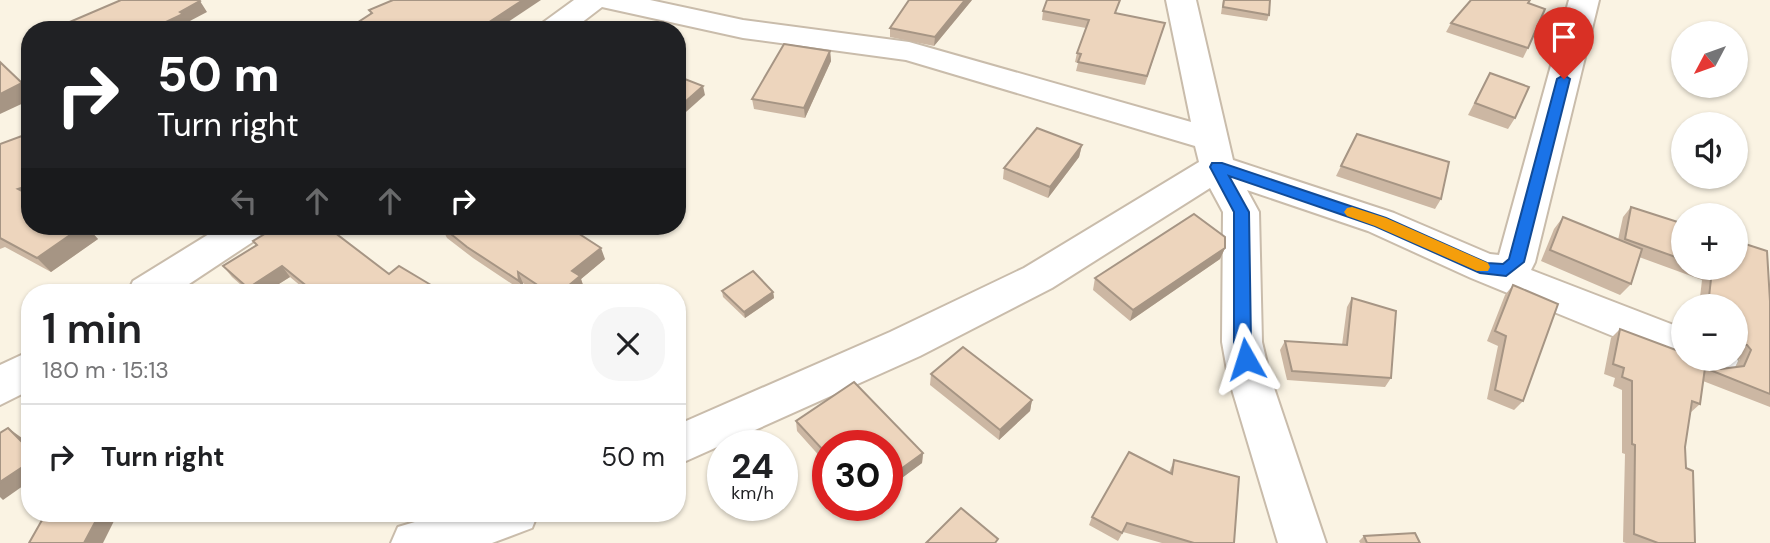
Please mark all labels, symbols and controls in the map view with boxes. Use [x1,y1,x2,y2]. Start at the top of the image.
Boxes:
pin [1534,7,1594,79]
icon: arrive [1545,18,1583,56]
north arrow [1671,21,1748,98]
map controls [1671,21,1748,371]
text: 50 m [157,42,280,106]
icon: right [42,49,133,140]
text: Turn right [157,104,299,146]
button: sound [1671,112,1748,189]
icon: left [225,182,263,220]
icon: ahead [298,182,336,220]
icon: ahead [371,182,409,220]
icon: right [444,182,482,220]
button: + [1671,203,1748,280]
button: − [1671,294,1748,371]
text: 1 min [42,301,142,356]
button: close [591,307,665,381]
position arrow [1209,322,1283,396]
text: 180 m · 15:13 [42,355,169,385]
speed limit sign: 30 [812,430,903,521]
icon: right [42,438,80,476]
text: Turn right [101,440,225,474]
text: 50 m [601,440,665,474]
text: 24 [731,443,774,489]
text: km/h [731,481,774,505]

